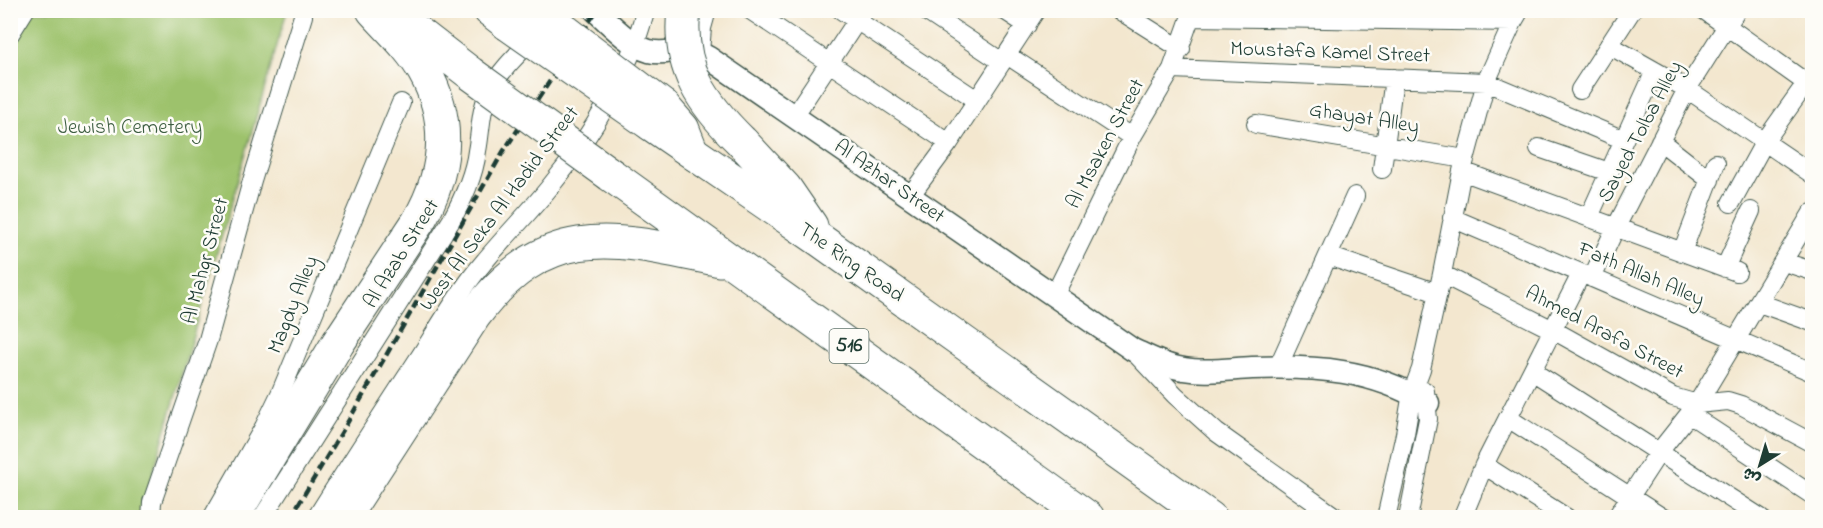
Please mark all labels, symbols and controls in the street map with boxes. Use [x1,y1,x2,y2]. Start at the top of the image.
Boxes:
street label: Moustafa Kamel Street [1230,35,1430,71]
street label: Sayed Tolba Alley [1591,56,1693,209]
street label: Al Msaken Street [1059,74,1153,214]
street label: Ghayat Alley [1307,96,1421,144]
street label: West Al Seka Al Hadid Street [413,100,587,318]
park label: Jewish Cemetery [58,113,202,145]
street label: Al Azhar Street [827,133,951,231]
street label: Al Azab Street [356,193,448,315]
street label: Al Mahgr Street [175,194,239,328]
street label: The Ring Road [791,215,910,312]
street label: Fath Allah Alley [1571,234,1709,317]
street label: Magdy Alley [261,251,329,359]
street label: Ahmed Arafa Street [1519,279,1689,387]
road number: 516 [830,329,868,363]
north arrow [1730,435,1790,495]
text: ش [1738,460,1766,490]

